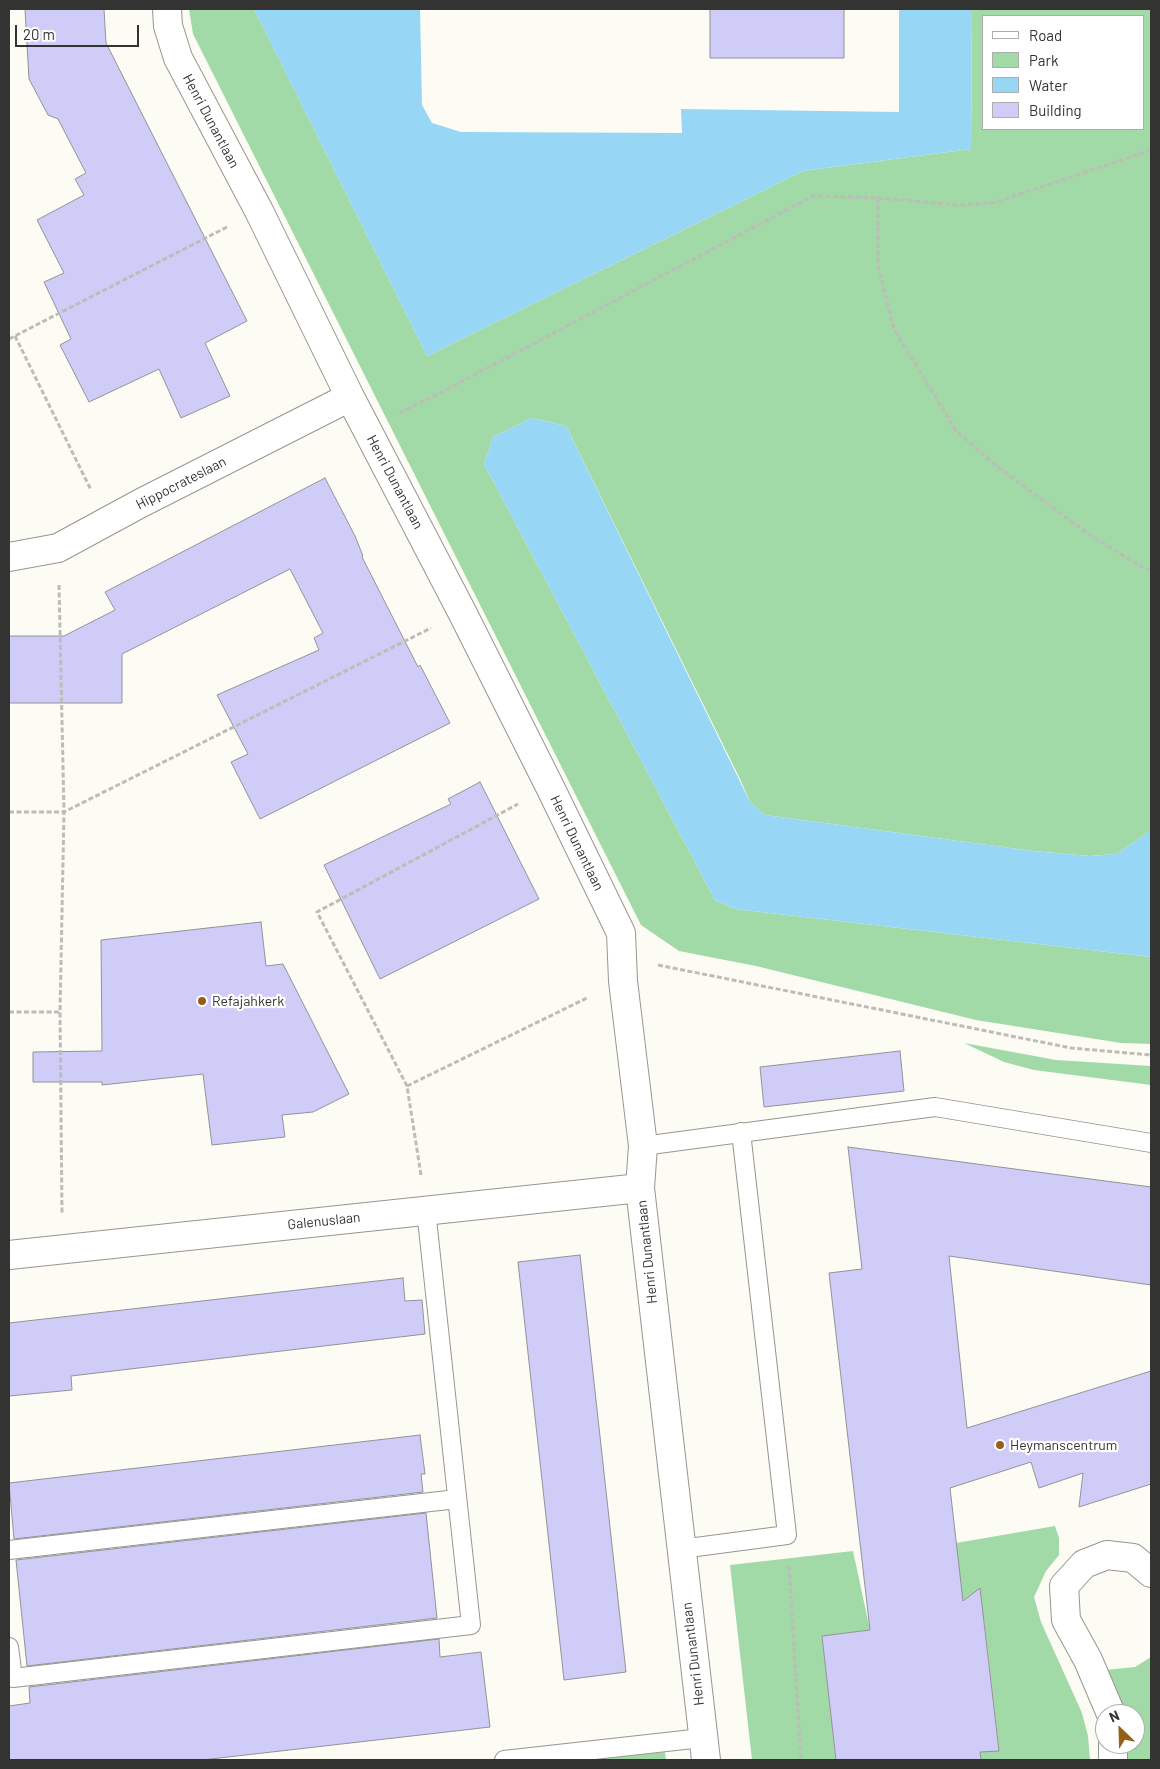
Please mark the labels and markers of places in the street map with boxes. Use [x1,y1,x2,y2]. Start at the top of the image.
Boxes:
place label: Refajahkerk [212,993,284,1009]
marker: Refajahkerk [196,995,208,1007]
place label: Heymanscentrum [1010,1437,1117,1453]
marker: Heymanscentrum [994,1439,1006,1451]

